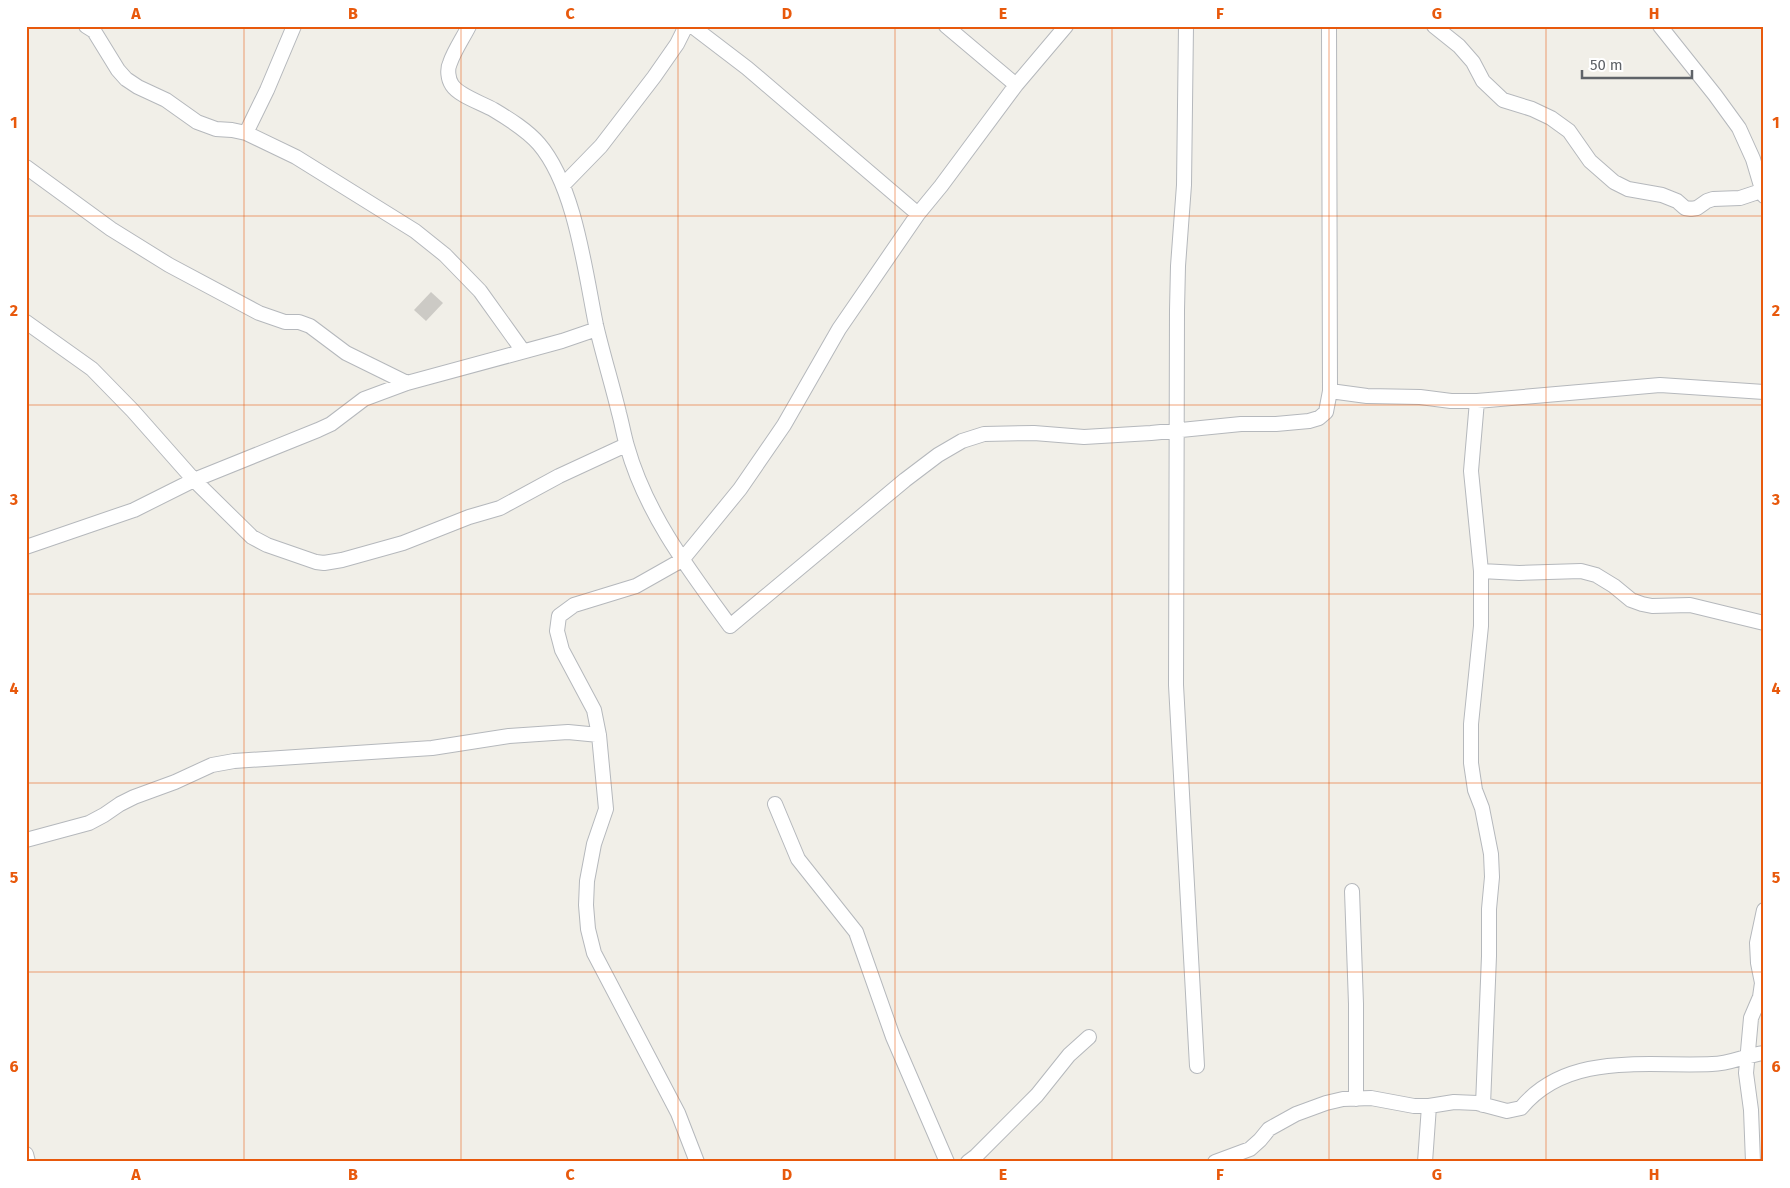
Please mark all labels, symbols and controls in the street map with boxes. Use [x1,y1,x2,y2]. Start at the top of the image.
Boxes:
text: A [130,4,141,23]
text: B [348,4,358,23]
text: C [565,4,575,23]
text: D [782,4,792,23]
text: E [999,4,1007,23]
text: F [1216,4,1224,23]
text: G [1432,4,1442,23]
text: H [1649,4,1659,23]
scale bar [1582,48,1692,80]
text: 50 m [1590,56,1623,74]
text: 1 [10,113,18,132]
text: 1 [1772,113,1780,132]
text: 2 [10,301,18,320]
text: 2 [1772,301,1780,320]
text: 3 [9,490,18,509]
text: 3 [1771,490,1780,509]
text: 4 [9,679,19,698]
text: 4 [1771,679,1781,698]
text: 5 [10,868,19,887]
text: 5 [1772,868,1781,887]
text: 6 [9,1057,19,1076]
text: 6 [1771,1057,1781,1076]
text: A [130,1165,141,1184]
text: B [348,1165,358,1184]
text: C [565,1165,575,1184]
text: D [782,1165,792,1184]
text: E [999,1165,1007,1184]
text: F [1216,1165,1224,1184]
text: G [1432,1165,1442,1184]
text: H [1649,1165,1659,1184]

